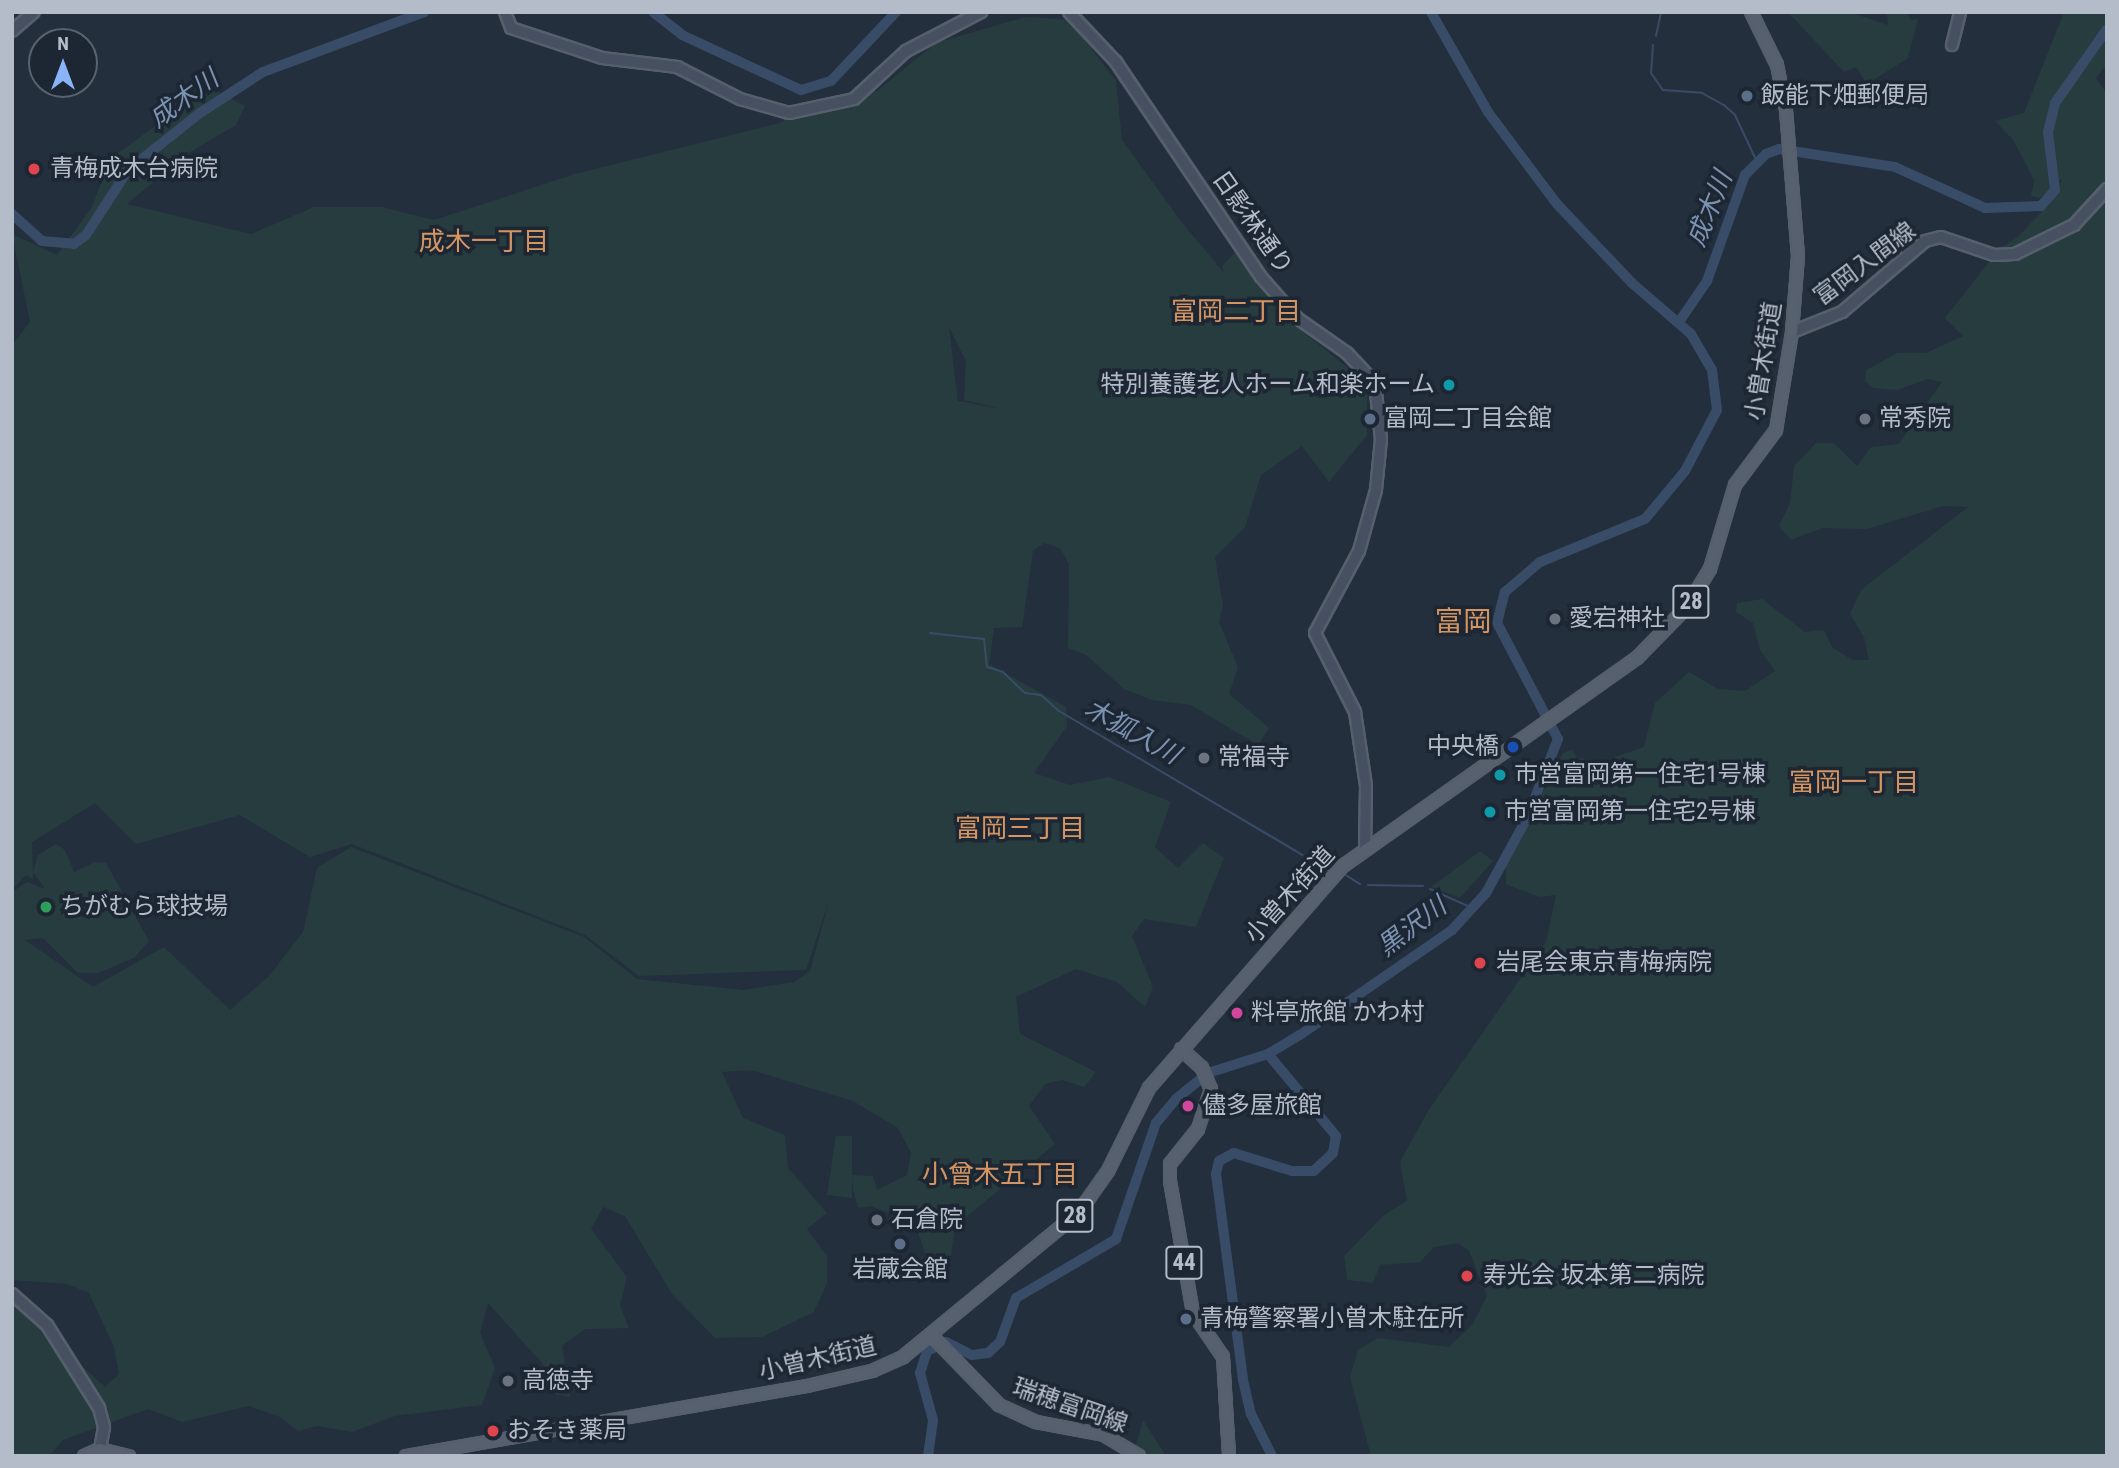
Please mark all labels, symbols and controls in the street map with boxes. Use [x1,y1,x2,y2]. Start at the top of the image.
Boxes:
north arrow [28,28,98,98]
text: N [57,32,69,55]
water label: 成木川 [143,63,225,135]
place label: 飯能下畑郵便局 [1761,82,1929,110]
marker: 飯能下畑郵便局 [1739,88,1755,104]
place label: 青梅成木台病院 [50,155,218,183]
marker: 青梅成木台病院 [24,159,44,179]
street label: 日影林通り [1206,166,1298,280]
water label: 成木川 [1681,167,1739,251]
street label: 富岡入間線 [1808,216,1922,312]
district label: 成木一丁目 [419,226,549,258]
district label: 富岡二丁目 [1171,296,1301,328]
street label: 小曽木街道 [1740,299,1788,423]
place label: 特別養護老人ホーム和楽ホーム [1099,371,1435,399]
marker: 特別養護老人ホーム和楽ホーム [1441,377,1457,393]
place label: 富岡二丁目会館 [1384,405,1552,433]
place label: 常秀院 [1879,405,1951,433]
marker: 富岡二丁目会館 [1362,411,1378,427]
marker: 常秀院 [1857,411,1873,427]
road number: 28 [1672,582,1710,622]
district label: 富岡 [1435,605,1491,639]
place label: 愛宕神社 [1569,605,1665,633]
marker: 愛宕神社 [1547,611,1563,627]
water label: 木狐入川 [1079,693,1185,771]
place label: 中央橋 [1427,733,1499,761]
marker: 中央橋 [1505,739,1521,755]
place label: 常福寺 [1218,744,1290,772]
marker: 常福寺 [1196,750,1212,766]
place label: 市営富岡第一住宅1号棟 [1514,761,1766,789]
marker: 市営富岡第一住宅1号棟 [1492,767,1508,783]
district label: 富岡一丁目 [1789,767,1919,799]
place label: 市営富岡第一住宅2号棟 [1504,798,1756,826]
marker: 市営富岡第一住宅2号棟 [1482,804,1498,820]
district label: 富岡三丁目 [955,813,1085,845]
street label: 小曽木街道 [1239,841,1341,949]
water label: 黒沢川 [1371,891,1453,963]
place label: ちがむら球技場 [60,893,228,921]
marker: ちがむら球技場 [38,899,54,915]
place label: 岩尾会東京青梅病院 [1496,949,1712,977]
marker: 岩尾会東京青梅病院 [1470,953,1490,973]
place label: 料亭旅館 かわ村 [1251,999,1425,1027]
marker: 料亭旅館 かわ村 [1229,1005,1245,1021]
place label: 儘多屋旅館 [1202,1092,1322,1120]
marker: 儘多屋旅館 [1180,1098,1196,1114]
district label: 小曾木五丁目 [922,1159,1078,1191]
road number: 28 [1056,1196,1094,1236]
place label: 石倉院 [891,1206,963,1234]
marker: 石倉院 [869,1212,885,1228]
marker: 岩蔵会館 [892,1236,908,1252]
road number: 44 [1165,1244,1203,1282]
place label: 岩蔵会館 [852,1256,948,1284]
place label: 寿光会 坂本第二病院 [1483,1262,1705,1290]
marker: 寿光会 坂本第二病院 [1457,1266,1477,1286]
place label: 青梅警察署小曽木駐在所 [1200,1305,1464,1333]
marker: 青梅警察署小曽木駐在所 [1178,1311,1194,1327]
street label: 小曽木街道 [756,1331,880,1387]
place label: 高徳寺 [522,1367,594,1395]
marker: 高徳寺 [500,1373,516,1389]
street label: 瑞穂富岡線 [1009,1373,1131,1439]
place label: おそき薬局 [507,1417,627,1445]
marker: おそき薬局 [485,1423,501,1439]

